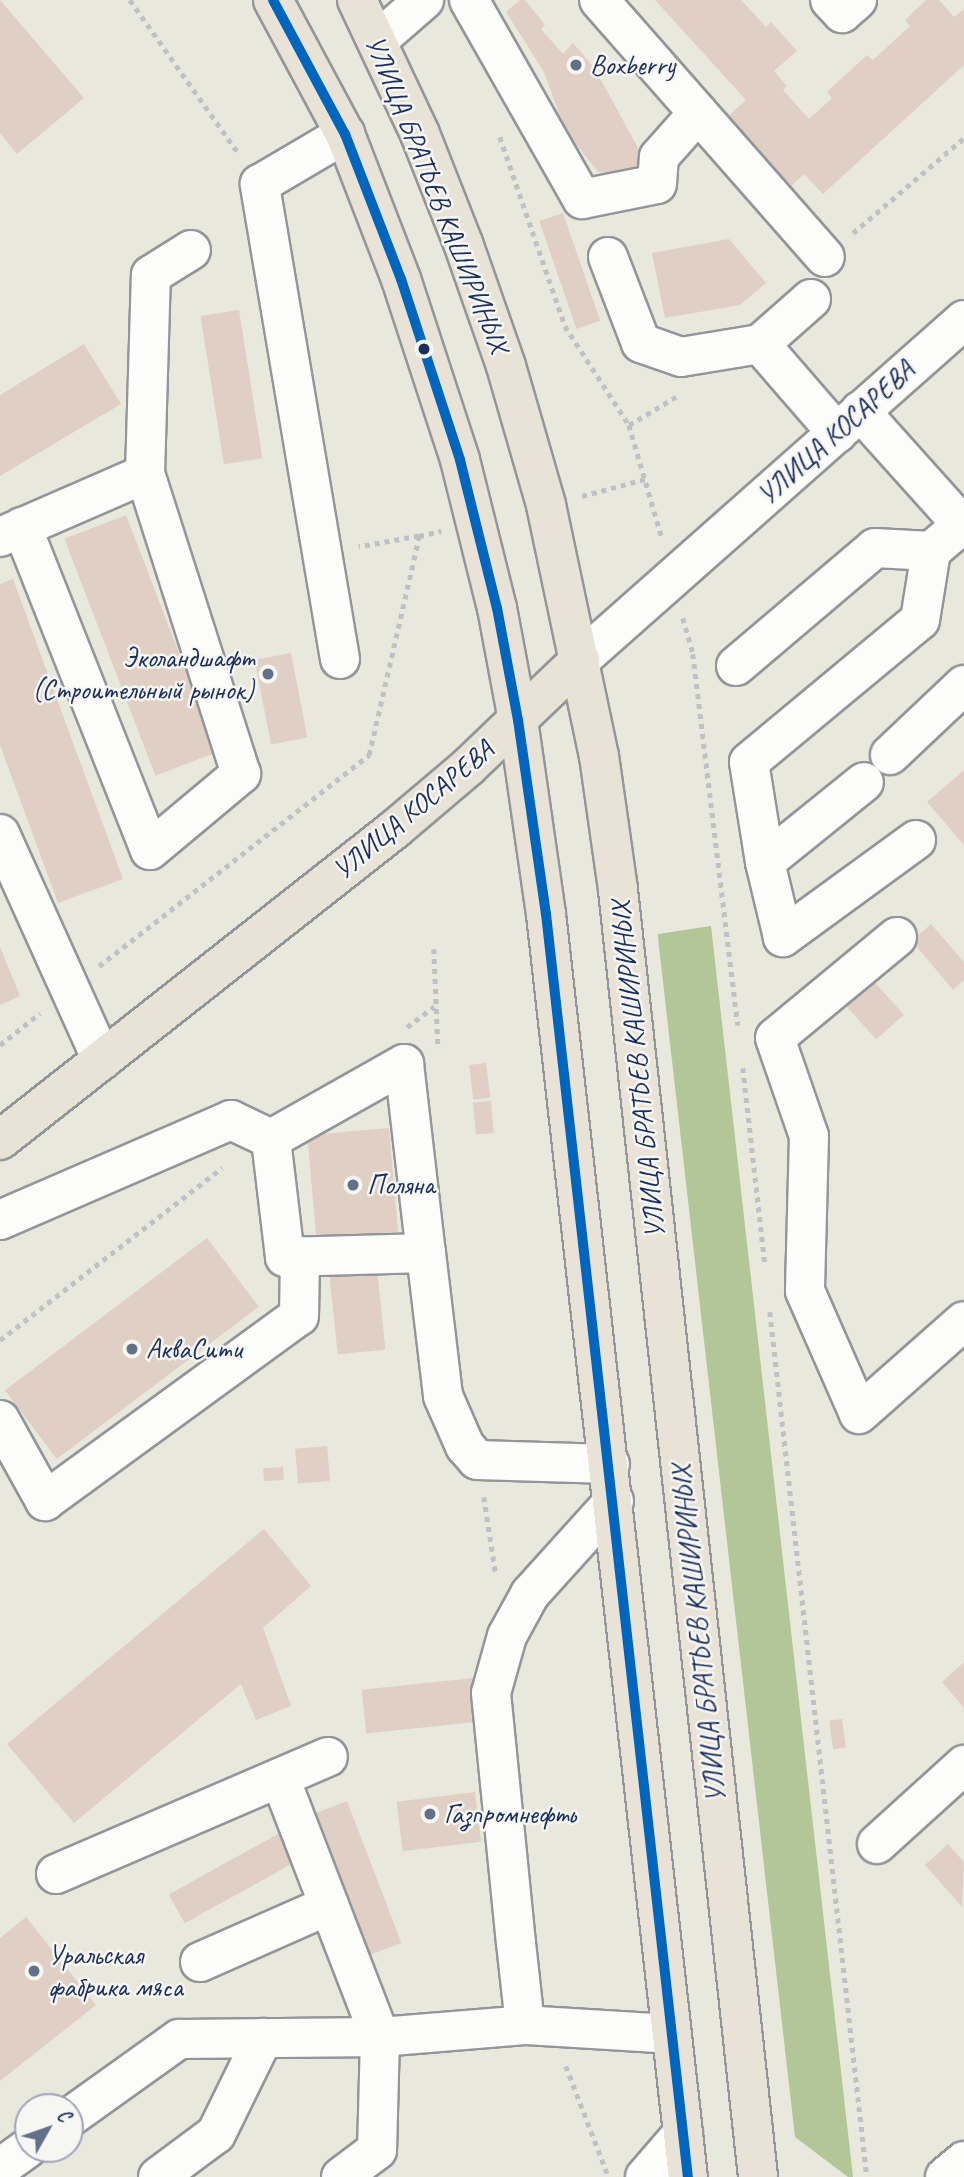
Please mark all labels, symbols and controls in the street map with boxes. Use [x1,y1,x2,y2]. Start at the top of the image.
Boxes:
street label: УЛИЦА БРАТЬЕВ КАШИРИНЫХ [358,32,516,356]
place label: Boxberry [590,48,675,82]
marker: Boxberry [568,57,584,73]
unlabelled marker [417,342,431,356]
street label: УЛИЦА КОСАРЕВА [751,354,921,512]
place label: Эколандшафт (Строительный рынок) [32,641,254,707]
marker: Эколандшафт (Строительный рынок) [260,666,276,682]
street label: УЛИЦА КОСАРЕВА [326,733,500,887]
street label: УЛИЦА БРАТЬЕВ КАШИРИНЫХ [604,901,672,1239]
place label: Поляна [367,1168,435,1202]
marker: Поляна [345,1177,361,1193]
place label: АкваСити [146,1332,242,1366]
marker: АкваСити [124,1341,140,1357]
street label: УЛИЦА БРАТЬЕВ КАШИРИНЫХ [665,1465,733,1803]
place label: Газпромнефть [444,1797,576,1831]
marker: Газпромнефть [422,1806,438,1822]
place label: Уральская фабрика мяса [48,1938,180,2004]
marker: Уральская фабрика мяса [26,1963,42,1979]
north arrow [14,2093,84,2163]
text: С [51,2104,76,2127]

